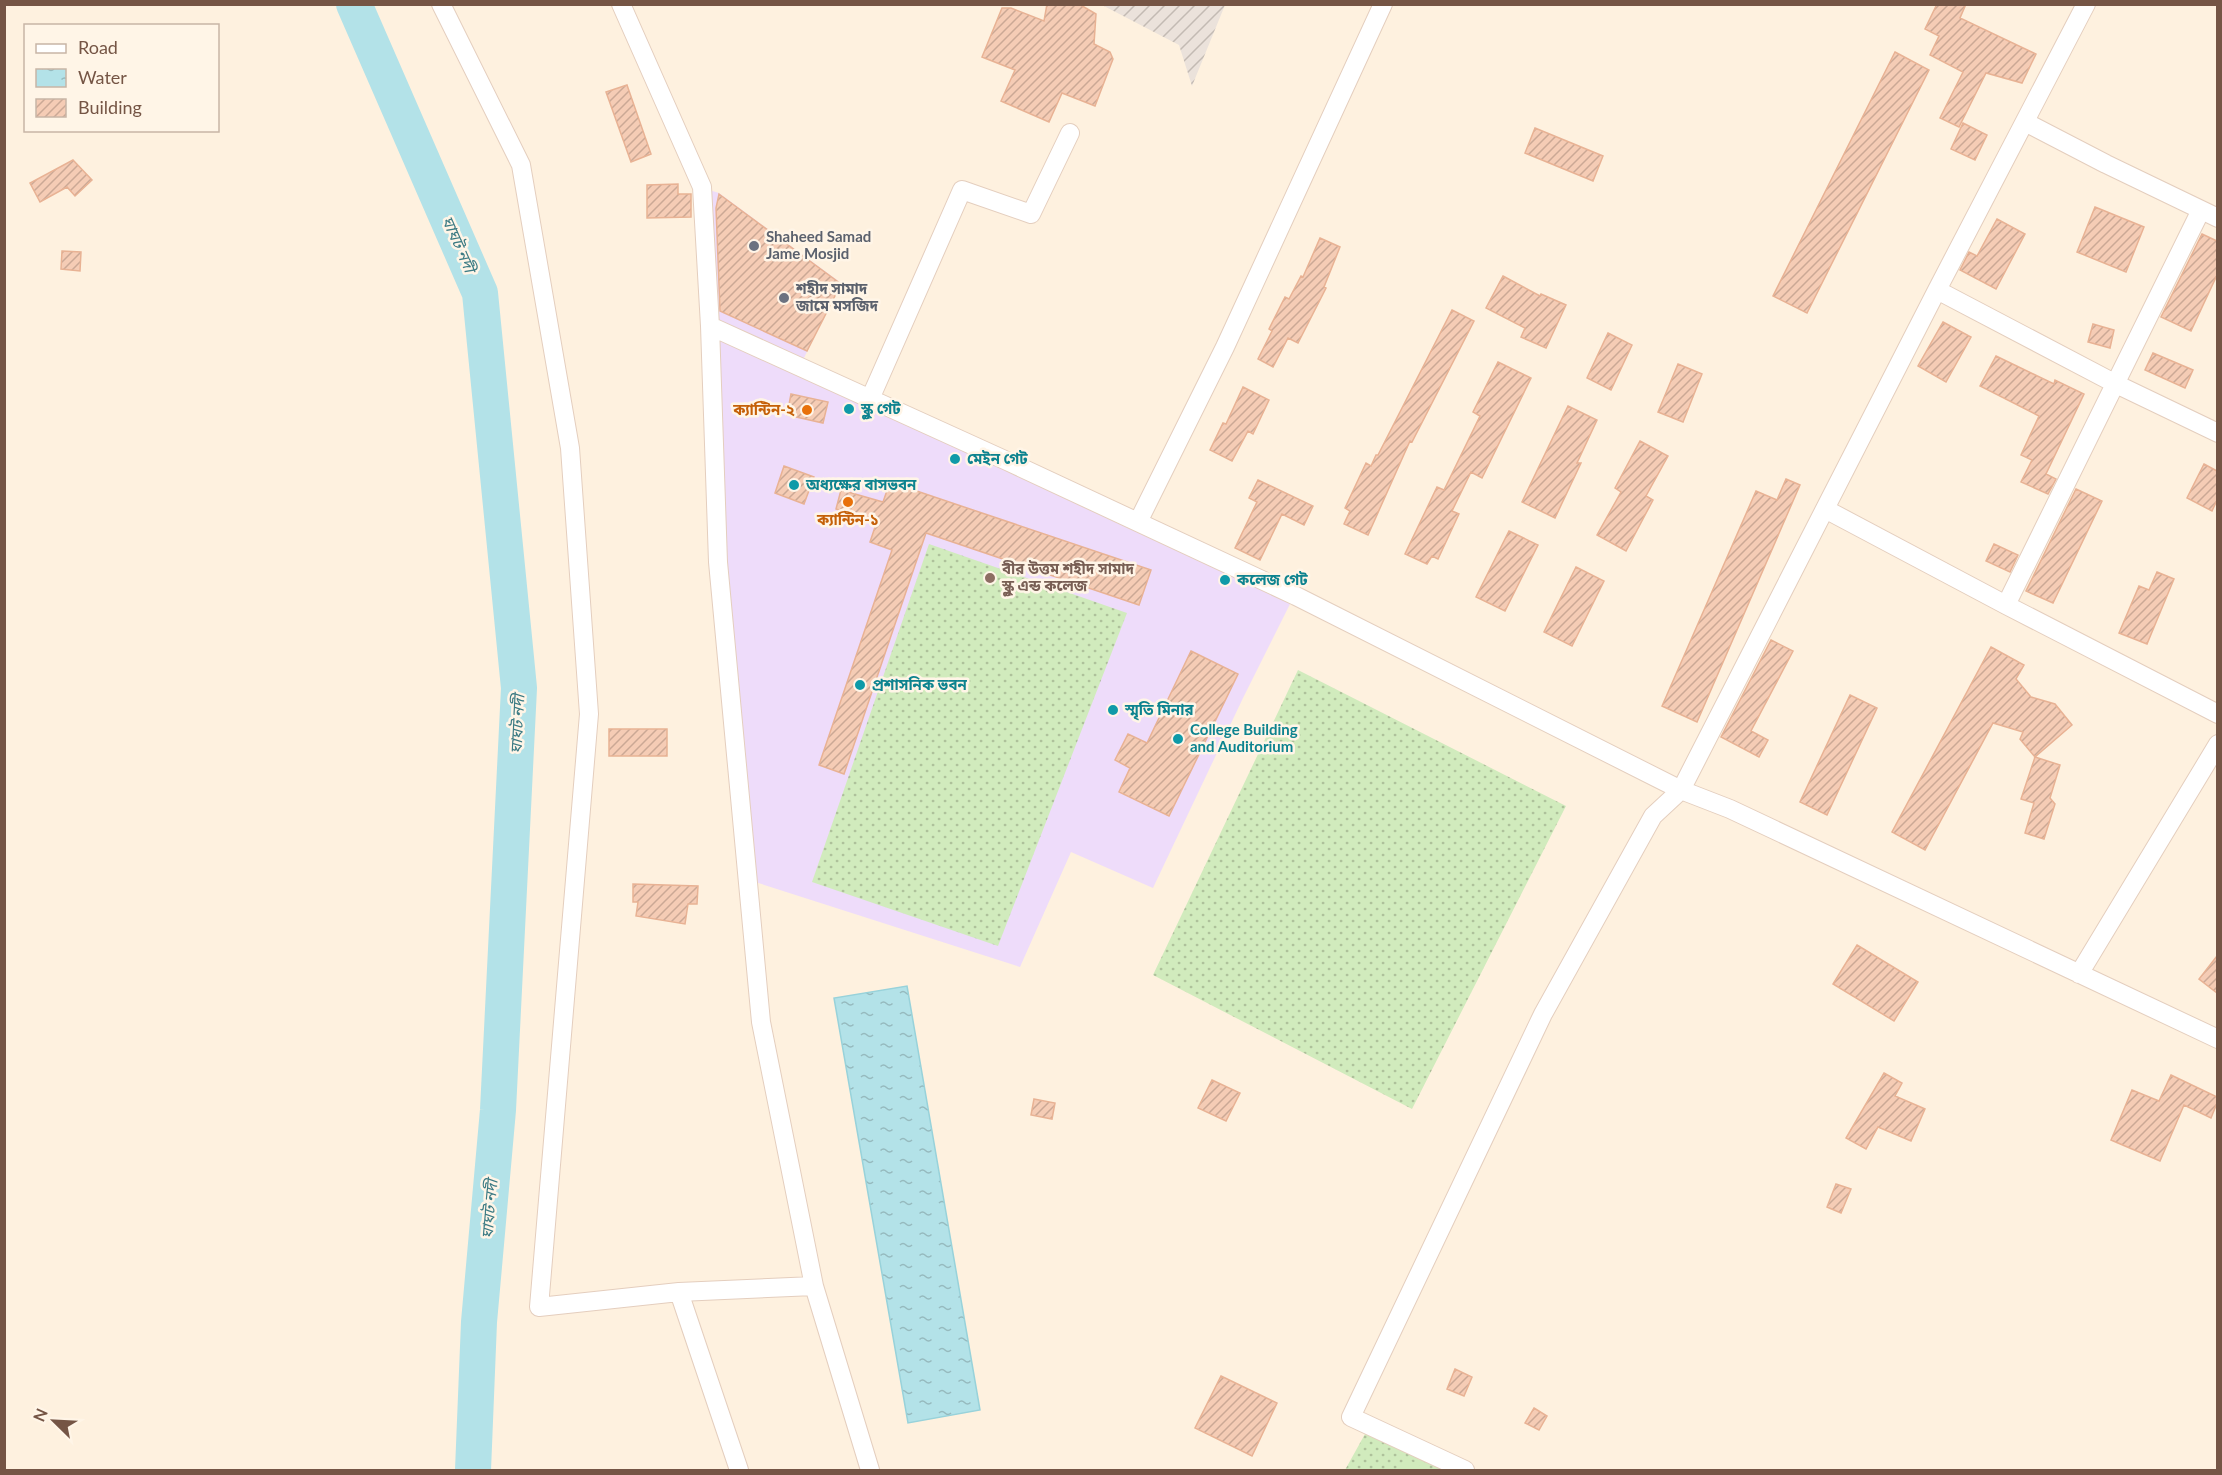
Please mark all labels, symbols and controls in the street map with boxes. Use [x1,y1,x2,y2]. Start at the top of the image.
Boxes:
legend [24,24,219,132]
text: Road [78,36,118,58]
text: Water [78,66,127,88]
text: Building [78,96,142,118]
water label: ঘাঘট নদী [439,213,481,277]
place label: Shaheed Samad Jame Mosjid [766,227,871,262]
marker: Shaheed Samad Jame Mosjid [747,239,761,253]
place label: শহীদ সামাদ জামে মসজিদ [795,279,879,314]
marker: শহীদ সামাদ জামে মসজিদ [777,291,791,305]
place label: স্কুল গেট [860,399,901,420]
place label: ক্যান্টিন-২ [732,400,795,418]
marker: স্কুল গেট [842,402,856,416]
marker: ক্যান্টিন-২ [800,403,814,417]
place label: মেইন গেট [967,449,1028,467]
marker: মেইন গেট [948,452,962,466]
place label: অধ্যক্ষের বাসভবন [805,475,917,493]
marker: অধ্যক্ষের বাসভবন [787,478,801,492]
marker: ক্যান্টিন-১ [841,495,855,509]
place label: ক্যান্টিন-১ [816,510,879,528]
place label: বীর উত্তম শহীদ সামাদ স্কুল এন্ড কলেজ [1001,559,1134,597]
place label: কলেজ গেট [1236,570,1308,588]
marker: বীর উত্তম শহীদ সামাদ স্কুল এন্ড কলেজ [983,571,997,585]
marker: কলেজ গেট [1218,573,1232,587]
place label: প্রশাসনিক ভবন [872,675,967,693]
marker: প্রশাসনিক ভবন [853,678,867,692]
water label: ঘাঘট নদী [505,691,528,754]
place label: স্মৃতি মিনার [1124,700,1194,721]
marker: স্মৃতি মিনার [1106,703,1120,717]
place label: College Building and Auditorium [1190,720,1298,755]
marker: College Building and Auditorium [1171,732,1185,746]
water label: ঘাঘট নদী [476,1176,501,1239]
north arrow [24,1391,84,1451]
text: N [29,1405,51,1424]

